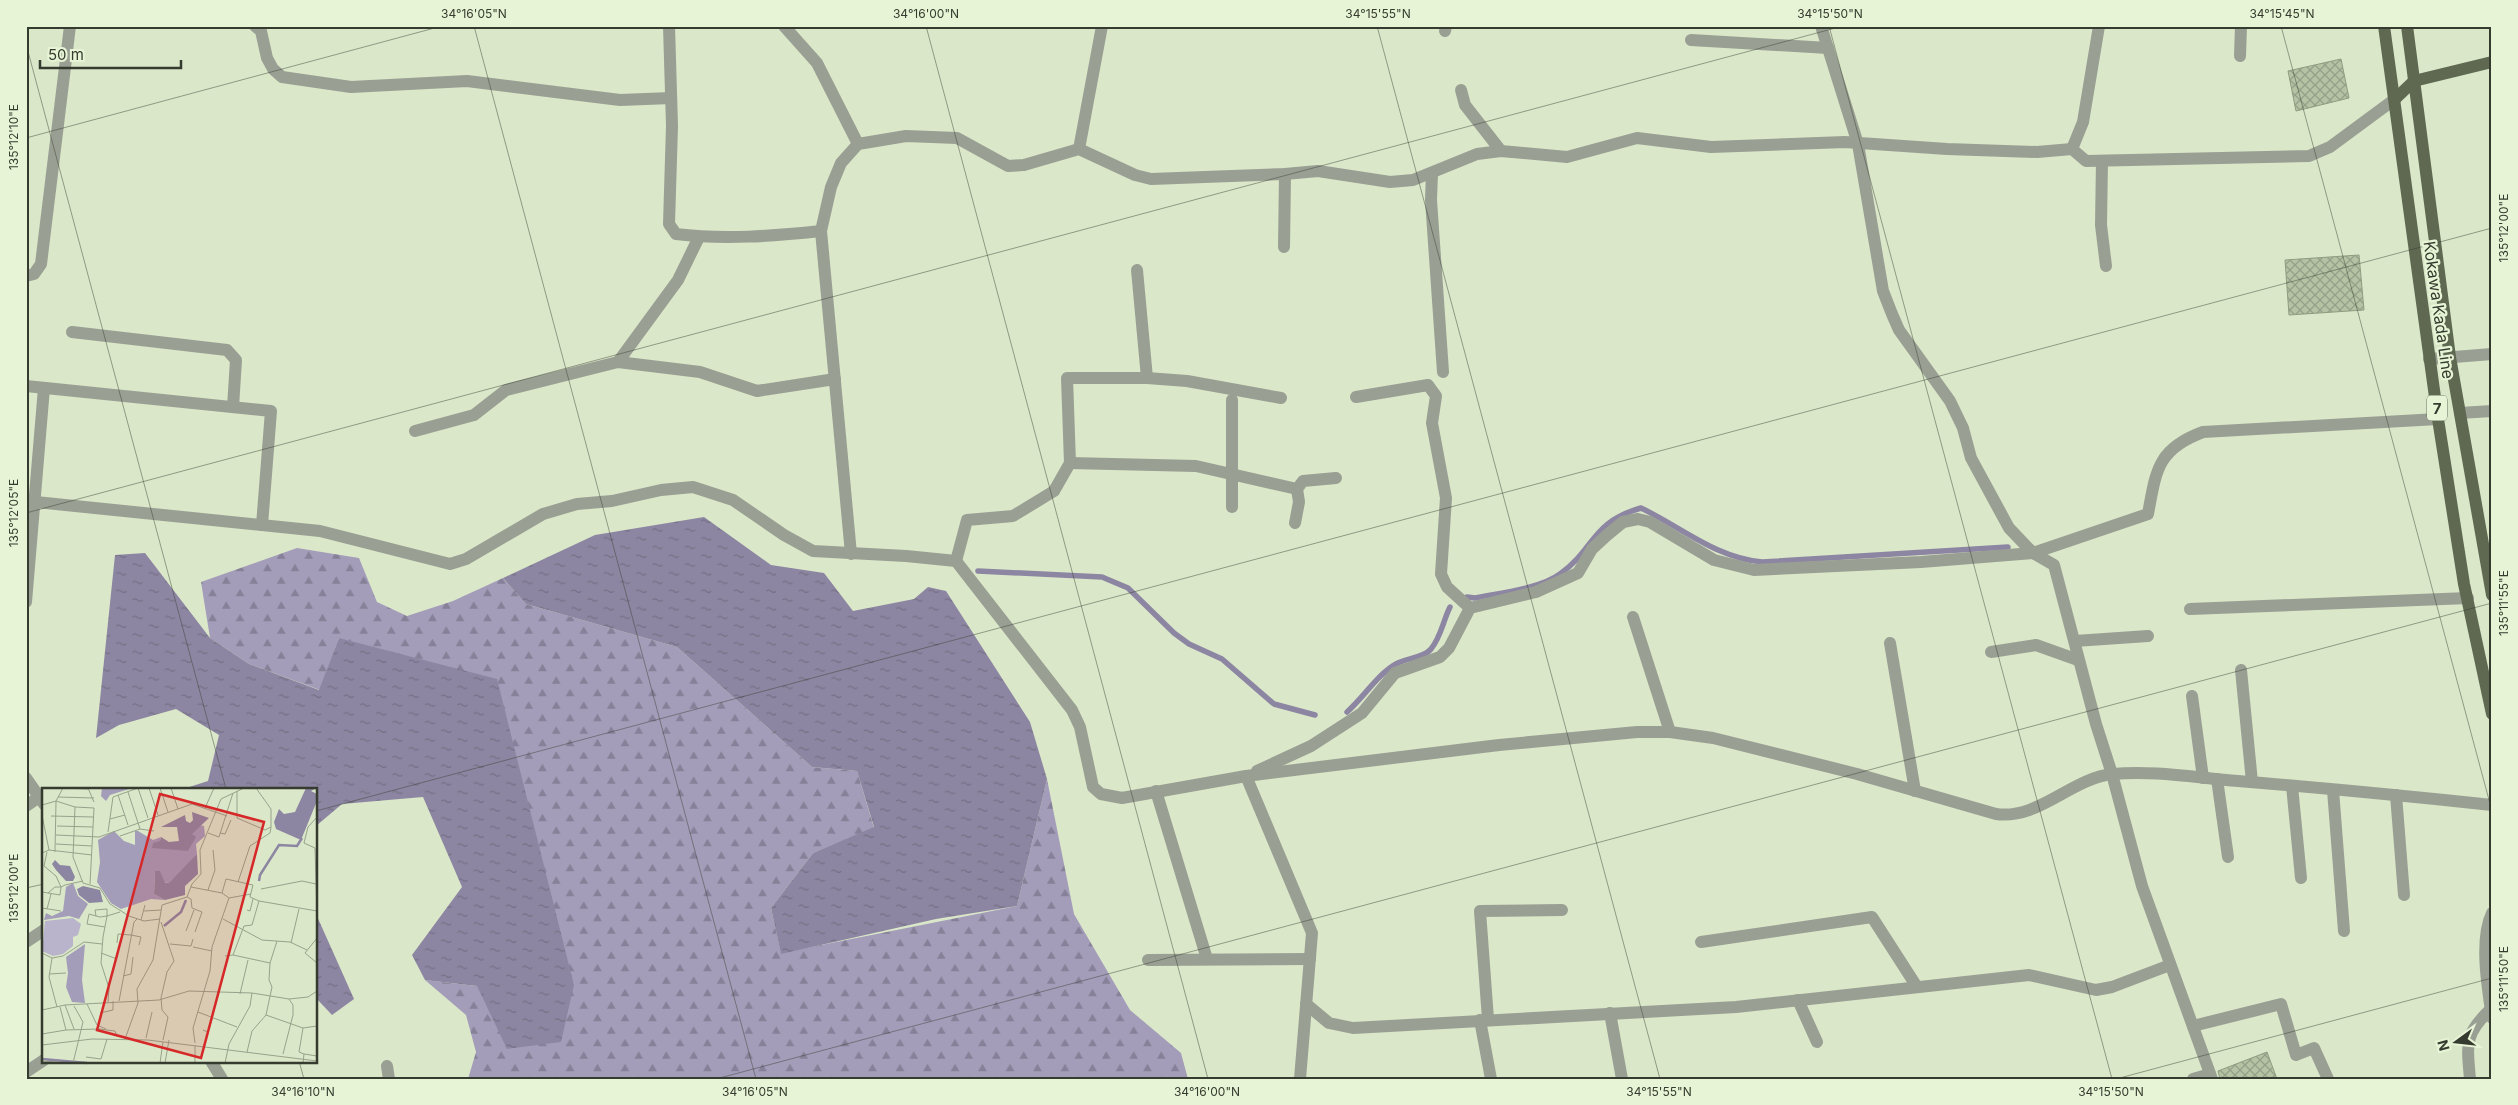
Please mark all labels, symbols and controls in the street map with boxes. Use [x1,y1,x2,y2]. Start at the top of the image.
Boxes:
text: 34°16'05"N [441,6,507,21]
text: 34°16'00"N [893,6,959,21]
text: 34°15'55"N [1345,6,1411,21]
text: 34°15'50"N [1797,6,1863,21]
text: 34°15'45"N [2249,6,2315,21]
scale bar [40,38,181,70]
text: 50 m [48,45,84,64]
text: 135°12'10"E [6,104,21,170]
text: 135°12'00"E [2496,194,2511,262]
street label: Kokawa Kada Line [2419,240,2459,380]
road number: 7 [2427,396,2447,420]
text: 135°12'05"E [6,479,21,547]
text: 135°11'55"E [2496,570,2511,636]
inset map [42,788,318,1062]
text: 135°12'00"E [6,854,21,922]
text: 135°11'50"E [2496,946,2511,1012]
north arrow [2430,1018,2480,1068]
text: N [2433,1038,2453,1053]
text: 34°16'10"N [271,1084,335,1099]
text: 34°16'05"N [722,1084,788,1099]
text: 34°16'00"N [1174,1084,1240,1099]
text: 34°15'55"N [1626,1084,1692,1099]
text: 34°15'50"N [2078,1084,2144,1099]

